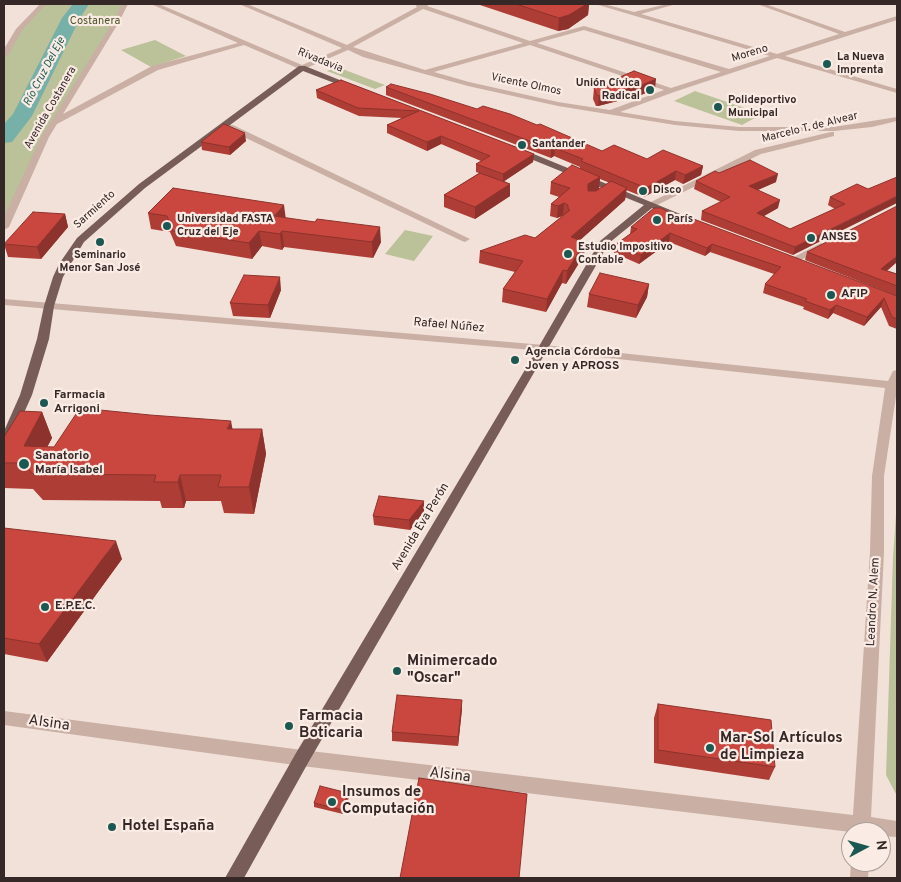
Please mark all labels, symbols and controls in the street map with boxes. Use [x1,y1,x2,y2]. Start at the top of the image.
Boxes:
park label: Costanera [70,15,120,29]
water label: Río Cruz Del Eje [21,35,69,109]
street label: Moreno [730,42,770,66]
street label: Rivadavia [295,46,345,76]
place label: La Nueva Imprenta [837,51,884,77]
marker: La Nueva Imprenta [821,58,833,70]
street label: Avenida Costanera [22,65,80,151]
street label: Vicente Olmos [490,71,562,99]
place label: Unión Cívica Radical [576,77,640,103]
marker: Unión Cívica Radical [644,84,656,96]
place label: Polideportivo Municipal [728,94,797,120]
marker: Polideportivo Municipal [712,101,724,113]
street label: Marcelo T. de Alvear [761,110,859,146]
place label: Santander [532,138,585,152]
marker: Santander [516,139,528,151]
place label: Disco [653,184,681,198]
marker: Disco [637,185,649,197]
street label: Sarmiento [72,188,118,232]
place label: Universidad FASTA Cruz del Eje [177,213,274,239]
place label: París [667,213,693,227]
marker: París [651,214,663,226]
marker: Universidad FASTA Cruz del Eje [161,220,173,232]
place label: ANSES [821,231,857,245]
marker: ANSES [805,232,817,244]
marker: Seminario Menor San José [94,236,106,248]
place label: Estudio Impositivo Contable [578,241,673,267]
marker: Estudio Impositivo Contable [562,248,574,260]
place label: Seminario Menor San José [60,249,140,275]
place label: AFIP [841,288,868,302]
marker: AFIP [825,289,837,301]
street label: Rafael Núñez [413,316,485,336]
place label: Agencia Córdoba Joven y APROSS [525,346,620,374]
marker: Agencia Córdoba Joven y APROSS [509,354,521,366]
place label: Farmacia Arrigoni [54,389,105,417]
marker: Farmacia Arrigoni [38,397,50,409]
place label: Sanatorio María Isabel [35,450,103,478]
marker: Sanatorio María Isabel [17,457,31,471]
street label: Avenida Eva Perón [389,481,453,573]
street label: Leandro N. Alem [864,557,884,647]
place label: E.P.E.C. [55,600,95,614]
marker: E.P.E.C. [39,601,51,613]
place label: Minimercado "Oscar" [407,653,498,688]
marker: Minimercado "Oscar" [391,665,403,677]
place label: Farmacia Boticaria [299,708,363,743]
street label: Alsina [27,712,71,736]
marker: Farmacia Boticaria [283,720,295,732]
place label: Mar-Sol Artículos de Limpieza [720,730,843,765]
marker: Mar-Sol Artículos de Limpieza [704,742,716,754]
street label: Alsina [428,765,472,787]
place label: Insumos de Computación [342,784,435,819]
marker: Insumos de Computación [326,796,338,808]
place label: Hotel España [122,818,214,836]
marker: Hotel España [106,821,118,833]
north arrow [841,822,891,872]
text: N [871,840,889,851]

